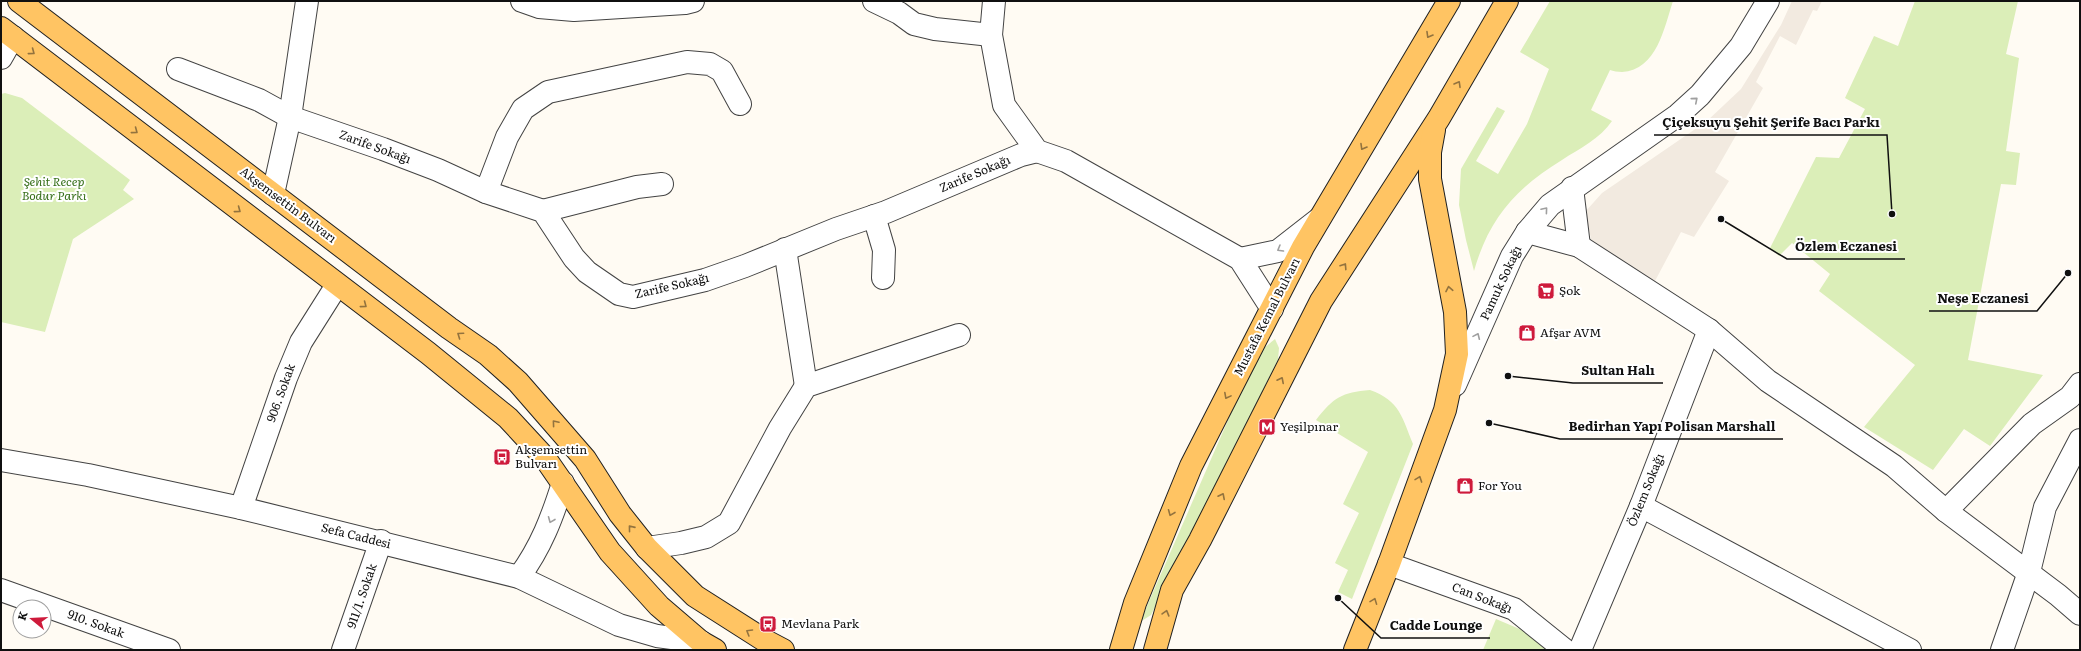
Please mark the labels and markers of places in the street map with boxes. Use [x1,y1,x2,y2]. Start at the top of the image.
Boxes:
callout: Çiçeksuyu Şehit Şerife Bacı Parkı [1654,110,1887,135]
callout: Özlem Eczanesi [1787,234,1905,259]
supermarket icon: Şok [1536,281,1556,301]
place label: Şok [1559,281,1581,299]
callout: Neşe Eczanesi [1929,286,2037,311]
shop icon: Afşar AVM [1517,323,1537,343]
place label: Afşar AVM [1540,323,1601,341]
callout: Sultan Halı [1573,358,1663,383]
callout: Bedirhan Yapı Polisan Marshall [1560,414,1783,439]
metro station icon: Yeşilpınar [1257,417,1277,437]
place label: Yeşilpınar [1280,417,1338,435]
place label: Akşemsettin Bulvarı [515,440,587,472]
bus stop icon: Akşemsettin Bulvarı [492,447,512,467]
shop icon: For You [1455,476,1475,496]
place label: For You [1478,476,1522,494]
callout: Cadde Lounge [1381,613,1490,638]
bus stop icon: Mevlana Park [758,614,778,634]
place label: Mevlana Park [781,614,860,632]

